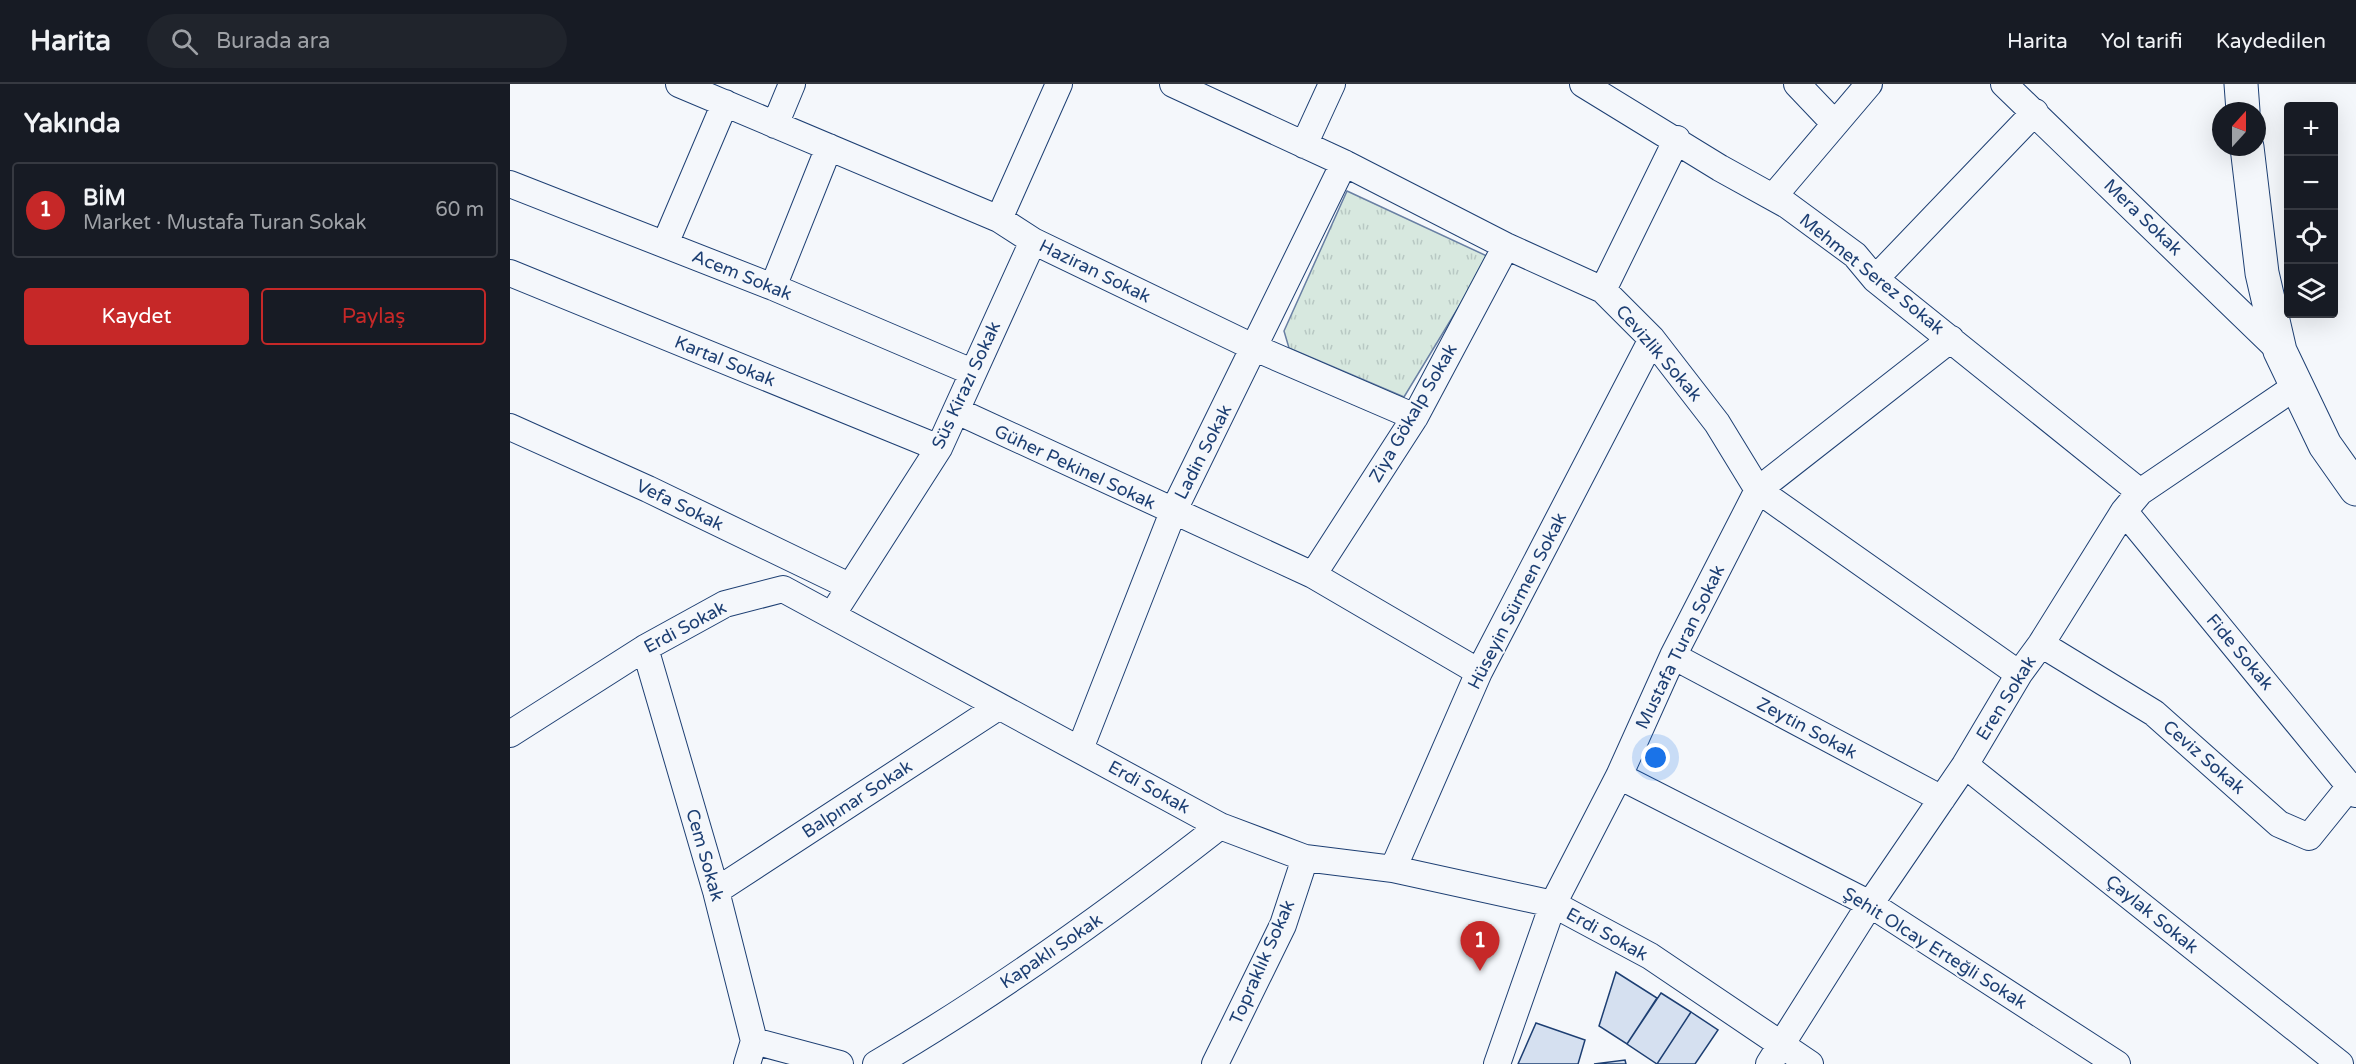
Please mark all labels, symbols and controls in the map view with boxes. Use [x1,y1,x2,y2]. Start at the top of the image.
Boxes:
search box [147,14,567,68]
text: Harita [30,24,111,58]
icon: search [168,25,201,58]
text: Burada ara [216,28,330,54]
text: Harita [2007,29,2068,54]
text: Yol tarifi [2101,29,2183,54]
text: Kaydedilen [2216,29,2326,54]
north arrow [2212,102,2266,156]
map controls [2284,102,2338,318]
button: + [2284,102,2338,156]
text: Yakında [24,108,121,139]
button: − [2284,156,2338,210]
street label: Mera Sokak [2099,174,2187,260]
text: BİM [83,185,126,211]
text: 1 [39,198,52,222]
text: 60 m [435,198,484,222]
street label: Mehmet Serez Sokak [1795,209,1949,339]
button: locate [2284,210,2338,264]
text: Market · Mustafa Turan Sokak [83,211,366,235]
street label: Haziran Sokak [1036,235,1155,308]
street label: Acem Sokak [689,245,795,305]
button: layers [2284,264,2338,318]
button: Kaydet [24,288,249,345]
button: Paylaş [261,288,486,345]
street label: Cevizlik Sokak [1611,300,1707,406]
street label: Süs Kirazı Sokak [927,317,1005,452]
street label: Kartal Sokak [671,331,779,391]
street label: Ziya Gökalp Sokak [1364,339,1462,486]
street label: Ladin Sokak [1170,401,1236,503]
street label: Güher Pekinel Sokak [991,420,1159,514]
street label: Vefa Sokak [633,474,728,536]
street label: Hüseyin Sürmen Sokak [1463,509,1571,693]
street label: Mustafa Turan Sokak [1631,561,1729,733]
street label: Erdi Sokak [640,596,730,658]
street label: Fide Sokak [2202,609,2278,695]
street label: Eren Sokak [1971,652,2041,744]
street label: Zeytin Sokak [1753,692,1861,764]
street label: Ceviz Sokak [2158,715,2250,799]
your location [1641,743,1670,772]
street label: Balpınar Sokak [798,755,916,843]
street label: Erdi Sokak [1104,756,1194,819]
street label: Cem Sokak [681,806,729,904]
street label: Çaylak Sokak [2101,870,2203,958]
street label: Şehit Olcay Erteğli Sokak [1839,882,2031,1014]
street label: Topraklık Sokak [1225,896,1299,1028]
street label: Erdi Sokak [1562,903,1652,966]
street label: Kapaklı Sokak [996,909,1107,993]
pin: 1 [1460,922,1500,971]

